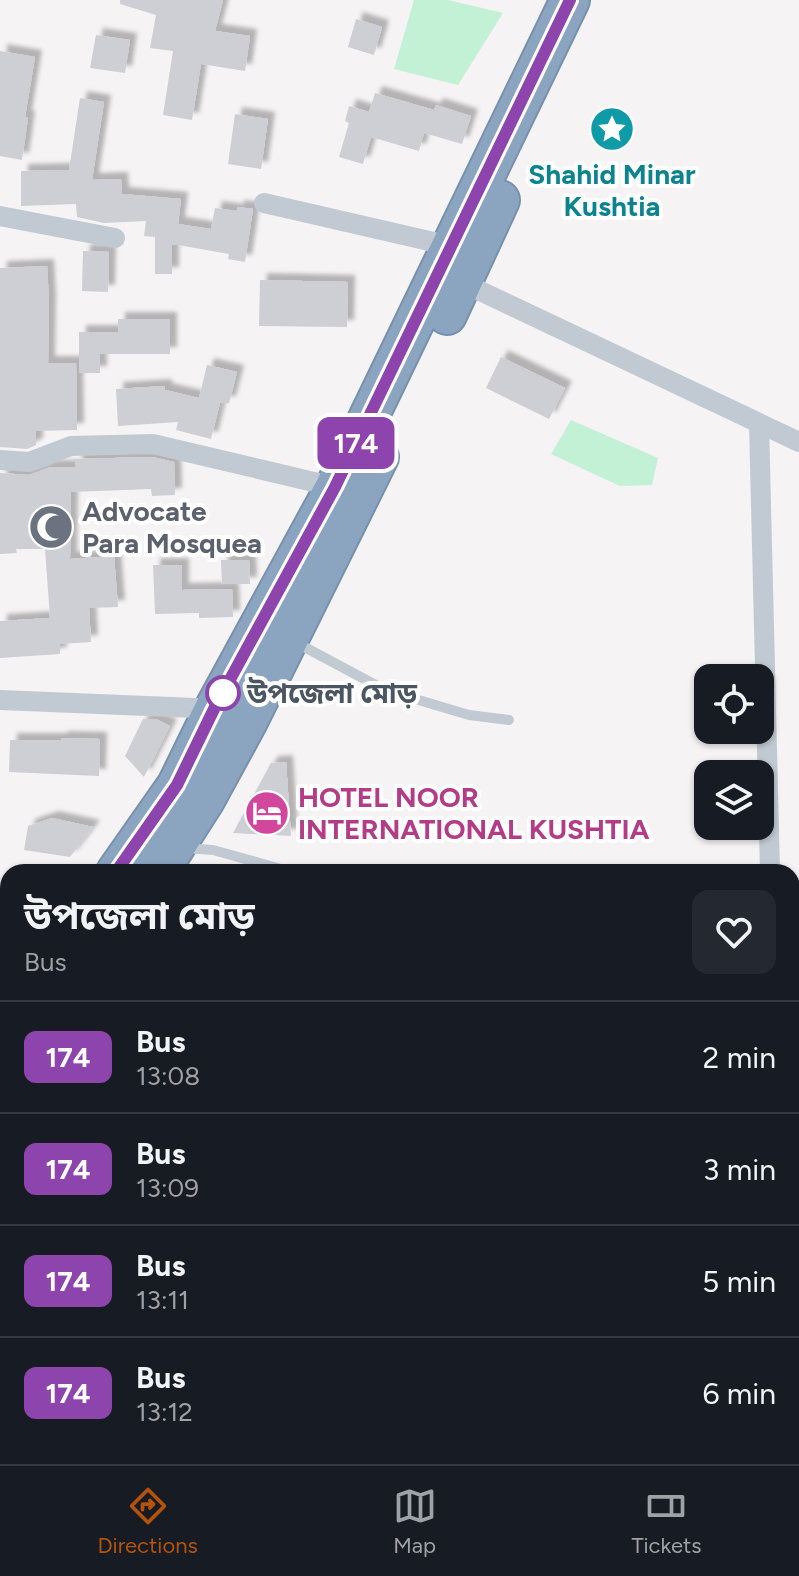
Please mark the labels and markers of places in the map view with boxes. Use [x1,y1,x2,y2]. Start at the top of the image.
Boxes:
place icon: Shahid Minar Kushtia [588,105,636,153]
place label: Shahid Minar Kushtia [528,157,696,223]
place label: Advocate Para Mosquea [82,494,262,560]
mosque icon: Advocate Para Mosquea [27,503,75,551]
marker: উপজেলা মোড় [206,676,240,710]
place label: উপজেলা মোড় [246,676,418,710]
place label: HOTEL NOOR INTERNATIONAL KUSHTIA [298,780,650,846]
hotel icon: HOTEL NOOR INTERNATIONAL KUSHTIA [243,789,291,837]

